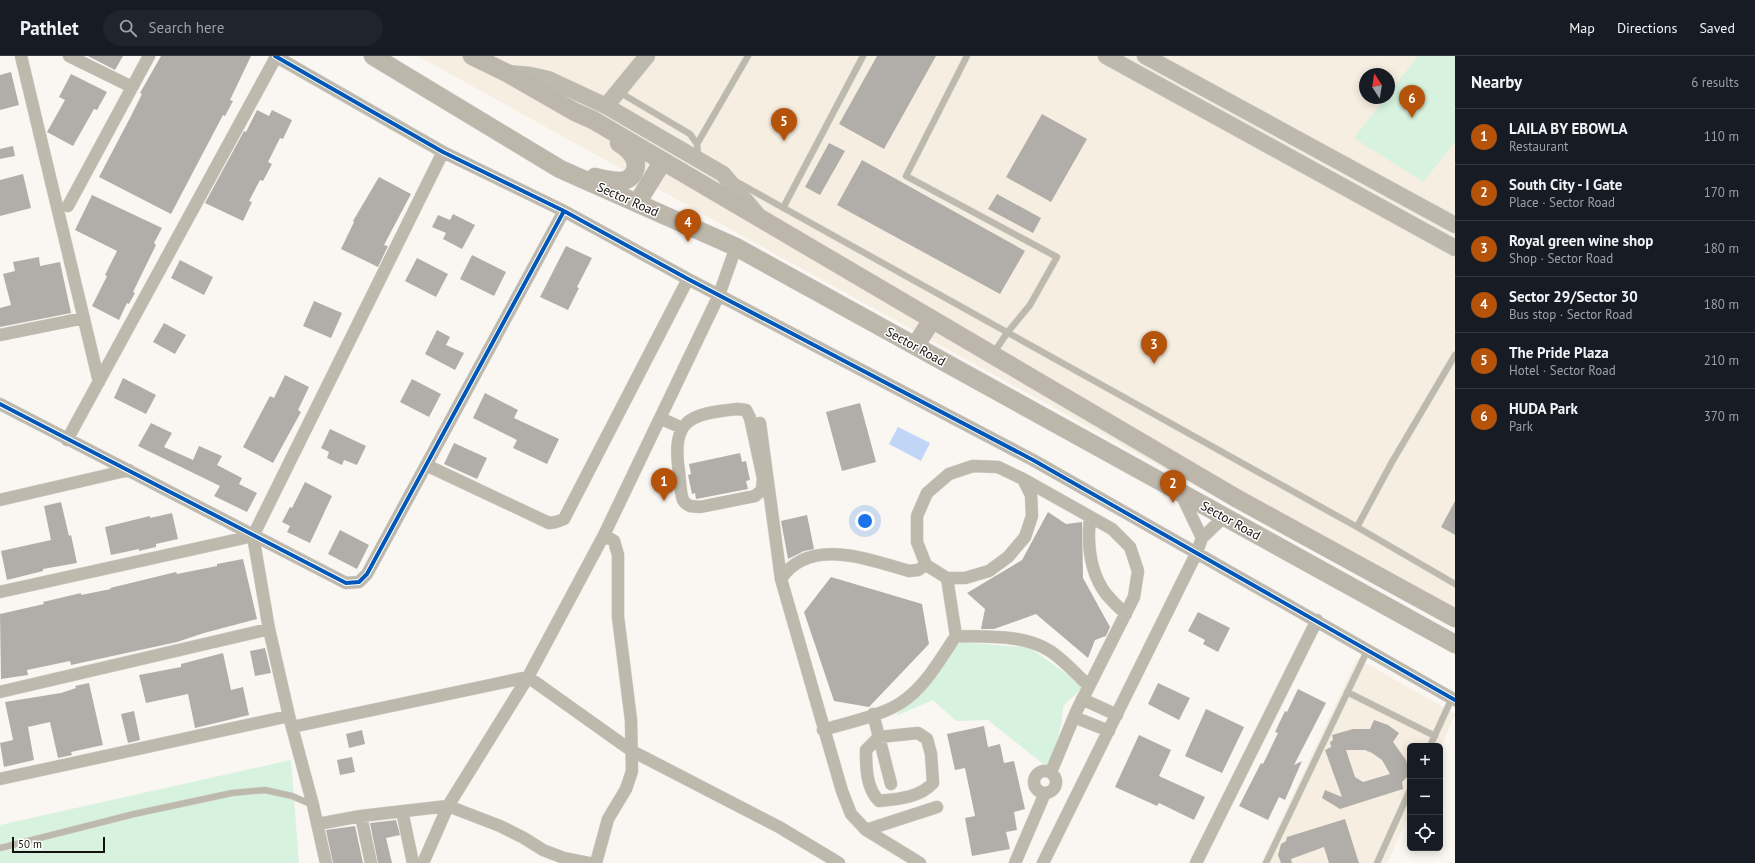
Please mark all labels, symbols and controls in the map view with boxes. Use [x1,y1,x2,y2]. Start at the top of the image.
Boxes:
search box [103,10,383,46]
text: Pathlet [20,16,79,40]
icon: search [117,17,139,39]
text: Search here [149,18,224,37]
text: Map [1569,19,1595,37]
text: Directions [1617,19,1677,37]
text: Saved [1699,19,1735,37]
north arrow [1359,68,1395,104]
text: Nearby [1471,71,1522,93]
text: 6 results [1691,74,1739,91]
pin: 6 [1399,85,1425,118]
pin: 5 [771,108,797,141]
text: LAILA BY EBOWLA [1509,119,1628,138]
text: 1 [1480,128,1488,145]
text: 110 m [1704,128,1739,145]
text: Restaurant [1509,138,1568,155]
text: South City - I Gate [1509,175,1622,194]
street label: Sector Road [594,178,661,221]
text: 2 [1480,184,1488,201]
text: 170 m [1704,184,1739,201]
text: Place · Sector Road [1509,194,1615,211]
pin: 4 [675,209,701,242]
text: Royal green wine shop [1509,231,1653,250]
text: 3 [1480,240,1488,257]
text: 180 m [1704,240,1739,257]
text: Shop · Sector Road [1509,250,1613,267]
text: Sector 29/Sector 30 [1509,287,1638,306]
text: 4 [1480,296,1488,313]
text: 180 m [1704,296,1739,313]
text: Bus stop · Sector Road [1509,306,1633,323]
street label: Sector Road [883,323,949,370]
pin: 3 [1141,331,1167,364]
text: The Pride Plaza [1509,343,1609,362]
text: 5 [1480,352,1488,369]
text: 210 m [1704,352,1739,369]
text: Hotel · Sector Road [1509,362,1616,379]
text: HUDA Park [1509,399,1578,418]
text: 6 [1480,408,1488,425]
text: 370 m [1704,408,1739,425]
text: Park [1509,418,1533,435]
pin: 1 [651,468,677,501]
pin: 2 [1160,470,1186,503]
street label: Sector Road [1198,497,1264,544]
your location [855,511,875,531]
map controls [1407,743,1443,851]
button: + [1407,743,1443,779]
button: − [1407,779,1443,815]
button: locate [1407,815,1443,851]
scale bar [12,835,105,854]
text: 50 m [18,837,42,851]

